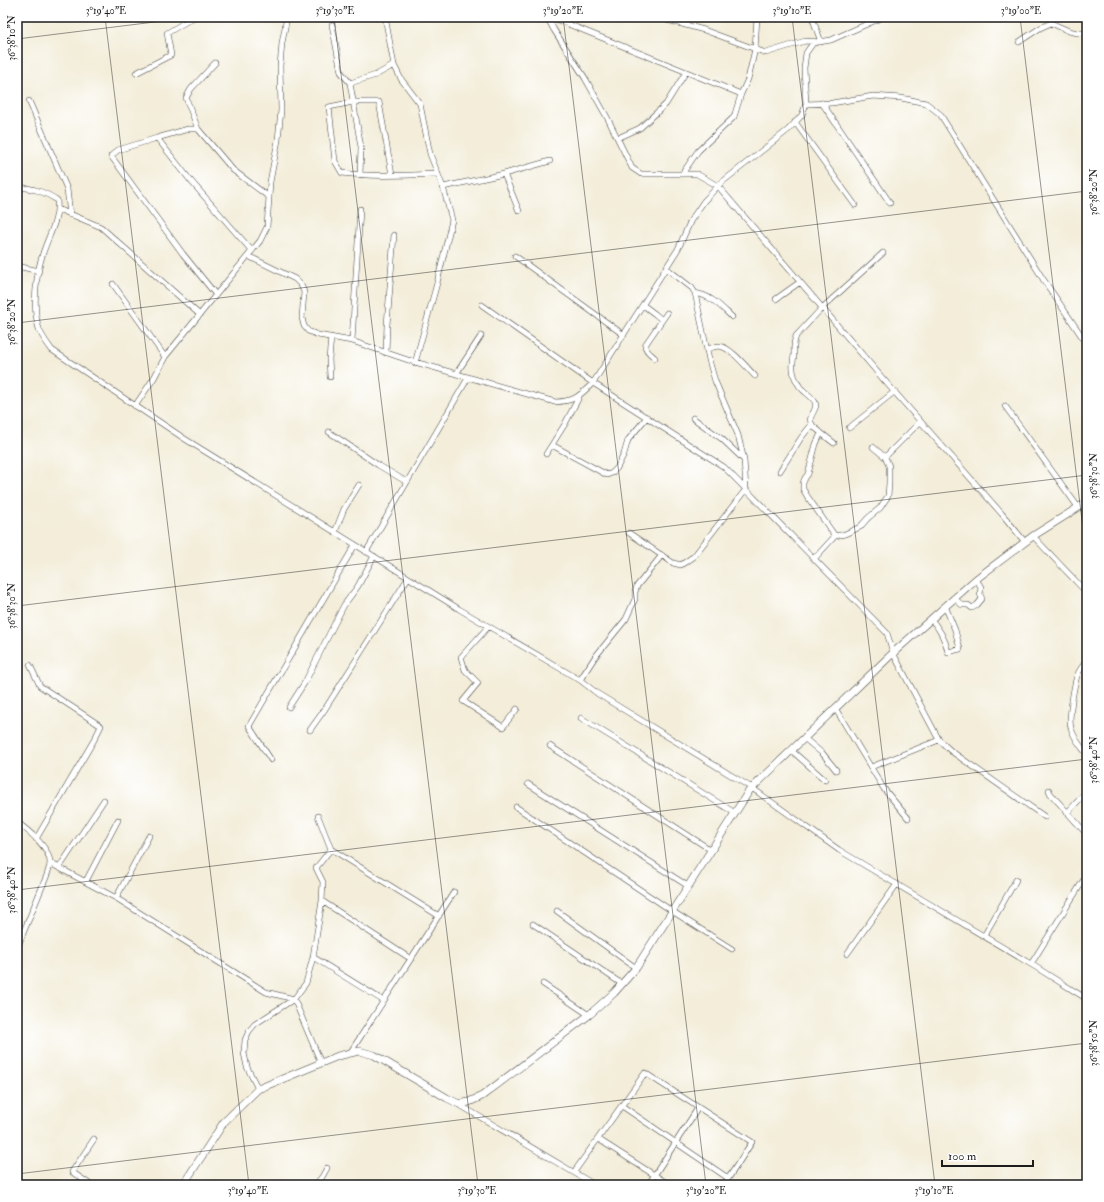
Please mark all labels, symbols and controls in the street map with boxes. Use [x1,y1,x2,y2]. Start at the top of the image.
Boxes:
text: 3°19'40"E [86,5,126,17]
text: 3°19'30"E [315,5,355,17]
text: 3°19'20"E [543,5,583,17]
text: 3°19'10"E [773,5,811,17]
text: 3°19'00"E [1001,5,1041,17]
text: 36°38'10"N [6,15,18,61]
text: 36°38'20"N [1088,168,1100,216]
text: 36°38'20"N [6,298,18,346]
text: 36°38'30"N [1088,453,1100,499]
text: 36°38'30"N [6,583,18,629]
text: 36°38'40"N [1088,736,1100,784]
text: 36°38'40"N [6,866,18,914]
text: 36°38'50"N [1088,1020,1100,1066]
scale bar [942,1142,1033,1168]
text: 100 m [948,1149,977,1164]
text: 3°19'40"E [228,1185,268,1197]
text: 3°19'30"E [457,1185,497,1197]
text: 3°19'20"E [686,1185,726,1197]
text: 3°19'10"E [915,1185,953,1197]

